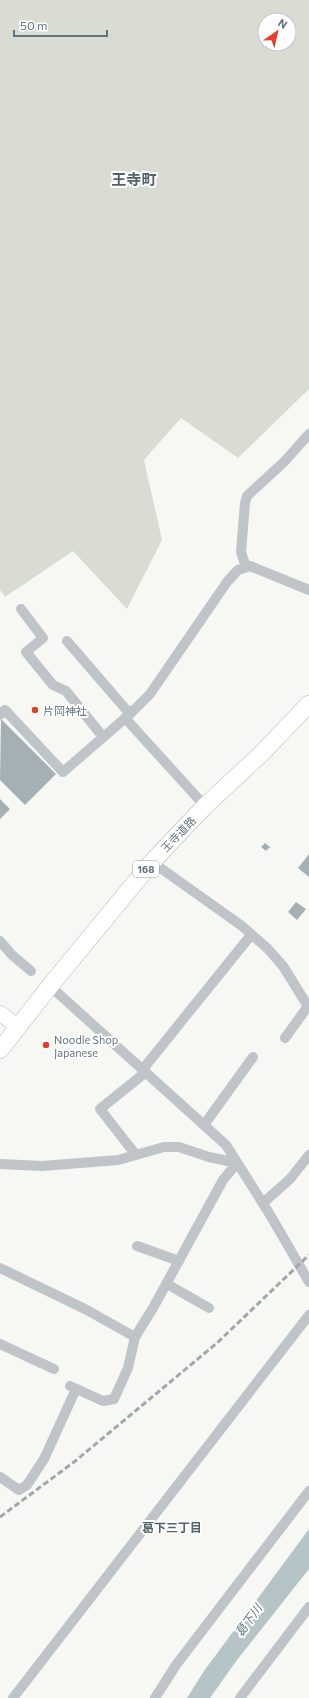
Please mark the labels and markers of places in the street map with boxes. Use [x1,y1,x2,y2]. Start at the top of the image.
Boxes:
place label: 片岡神社 [43,704,87,717]
marker: 片岡神社 [30,705,40,715]
place label: Noodle Shop Japanese [54,1033,118,1060]
marker: Noodle Shop Japanese [41,1040,51,1050]

